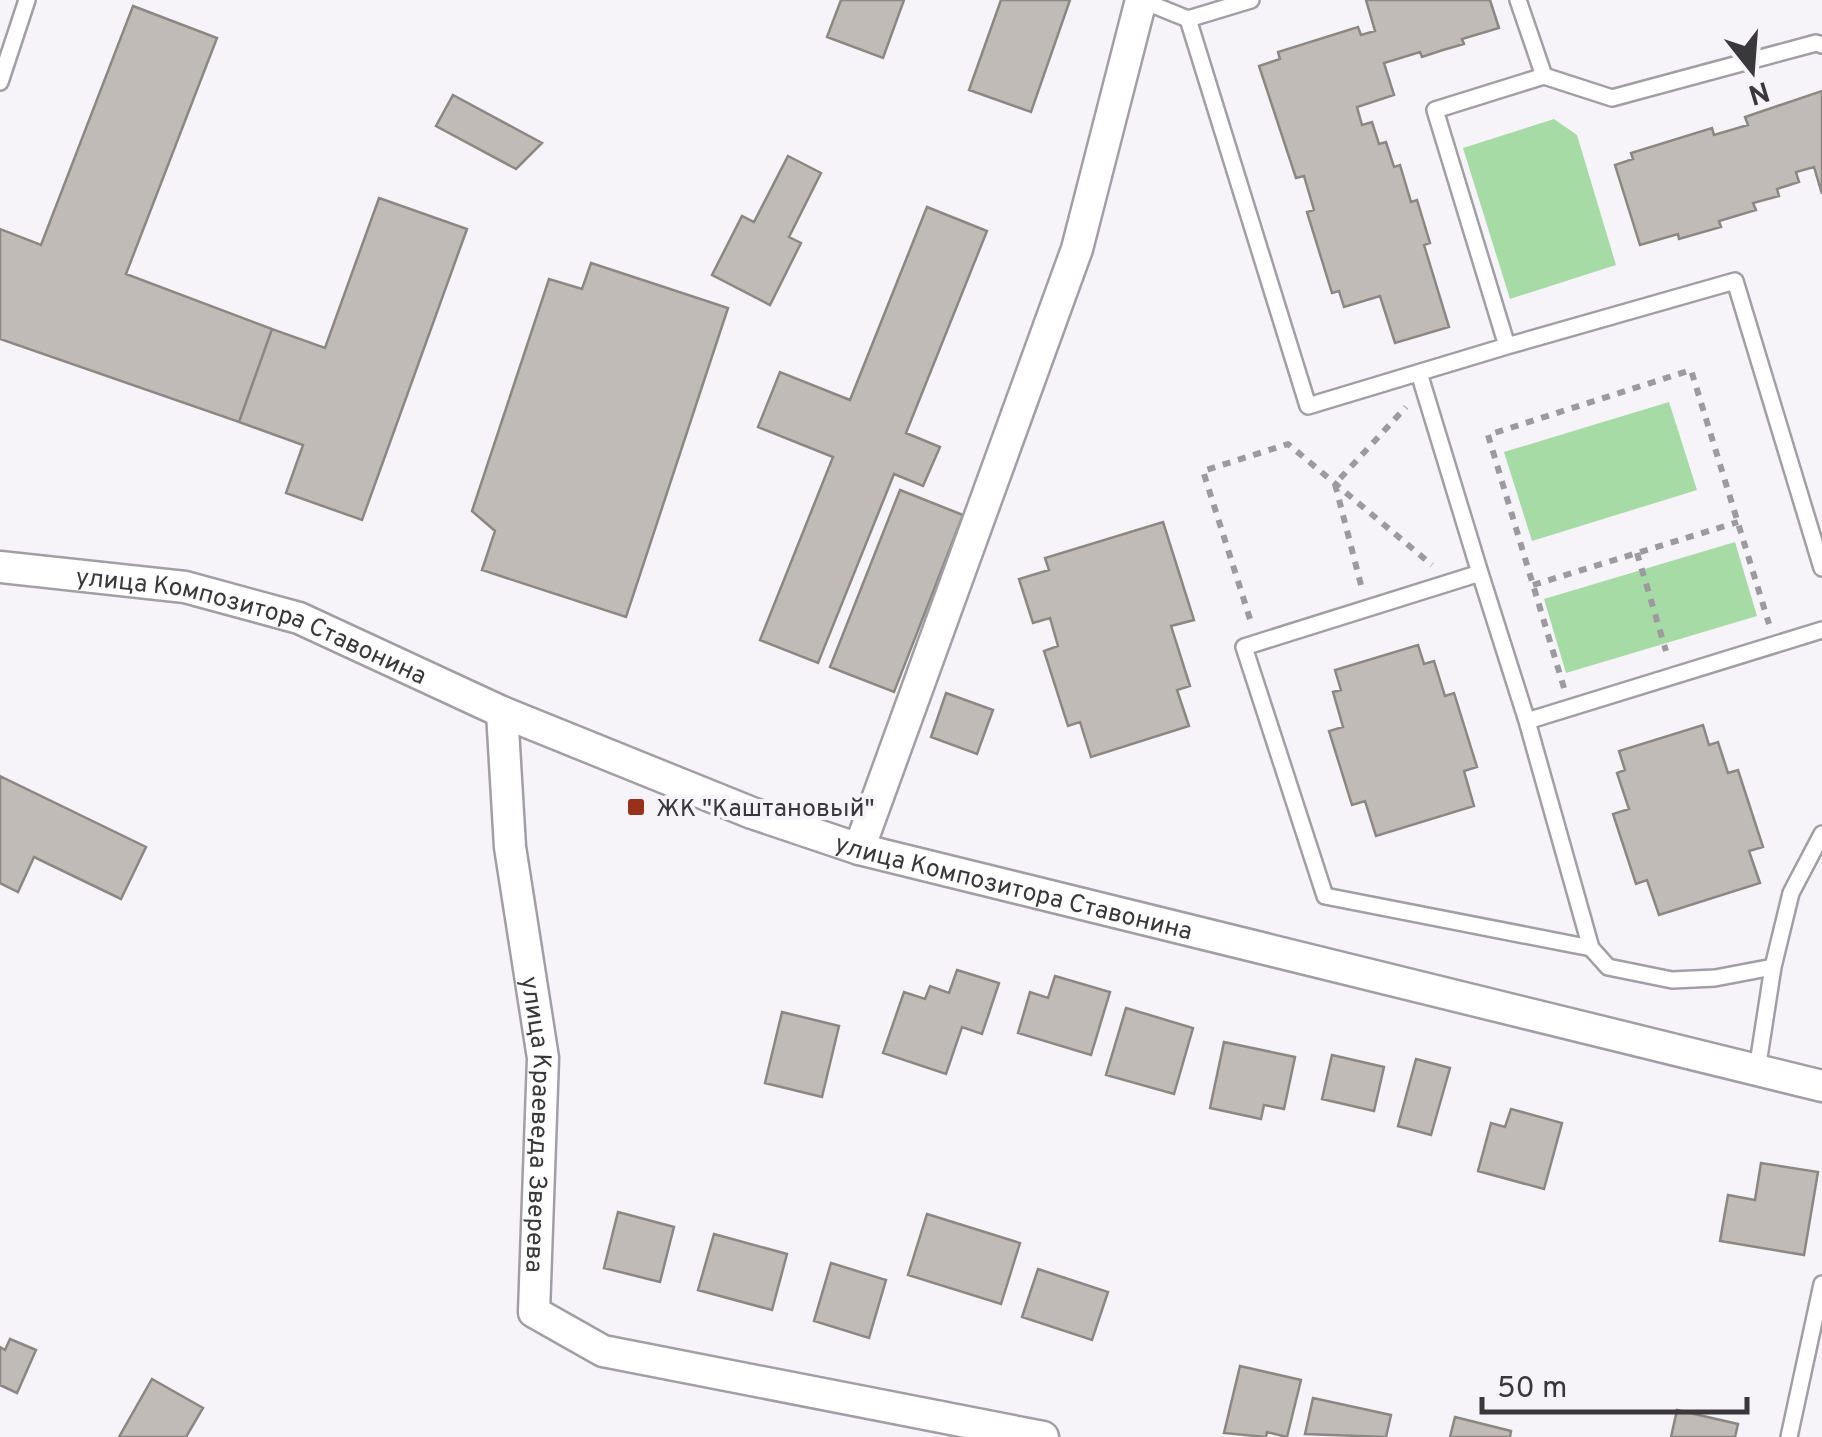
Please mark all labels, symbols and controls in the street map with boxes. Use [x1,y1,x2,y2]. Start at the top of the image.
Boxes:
north arrow [1702,20,1802,120]
text: N [1744,71,1773,111]
street label: улица Композитора Ставонина [74,562,431,694]
place label: ЖК "Каштановый" [656,794,875,826]
marker: ЖК "Каштановый" [625,796,647,818]
street label: улица Композитора Ставонина [830,829,1195,949]
street label: улица Краеведа Зверева [511,974,556,1273]
scale bar [1482,1352,1747,1414]
text: 50 m [1497,1371,1567,1408]

